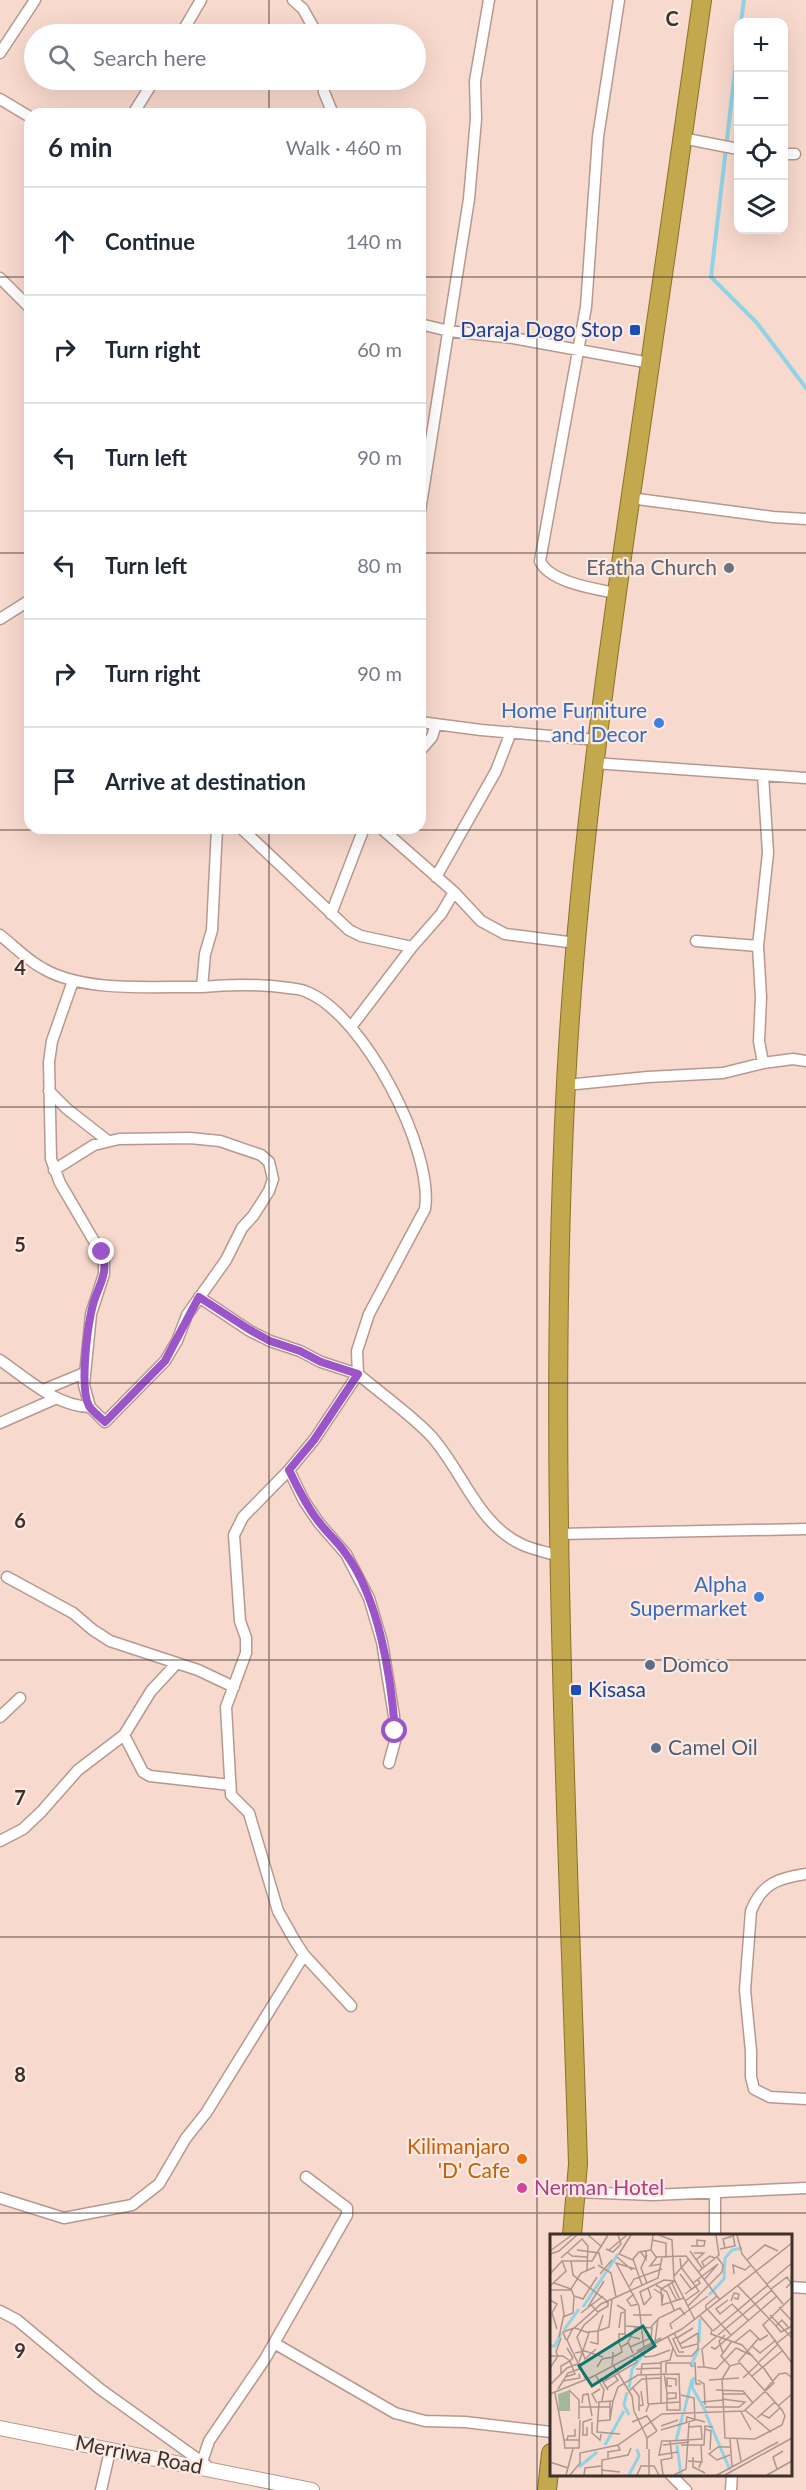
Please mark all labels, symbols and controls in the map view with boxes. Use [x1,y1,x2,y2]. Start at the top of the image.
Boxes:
text: C [665,6,679,30]
map controls [734,18,788,234]
button: + [734,18,788,72]
search box [24,24,426,90]
icon: search [45,41,78,74]
text: Search here [93,44,206,71]
button: − [734,72,788,126]
button: locate [734,126,788,180]
text: 6 min [48,131,112,163]
text: Walk · 460 m [286,135,402,159]
button: layers [734,180,788,234]
icon: ahead [48,225,81,258]
text: Continue [105,228,195,255]
text: 140 m [346,229,402,253]
place label: Daraja Dogo Stop [460,316,623,341]
marker: Daraja Dogo Stop [628,323,642,337]
icon: right [48,333,81,366]
text: Turn right [105,336,200,363]
text: 60 m [357,337,402,361]
icon: left [48,441,81,474]
text: Turn left [105,444,187,471]
text: 90 m [357,445,402,469]
icon: left [48,549,81,582]
text: Turn left [105,552,187,579]
text: 80 m [357,553,402,577]
place label: Efatha Church [586,554,717,579]
marker: Efatha Church [722,561,736,575]
icon: right [48,657,81,690]
text: Turn right [105,660,200,687]
text: 90 m [357,661,402,685]
place label: Home Furniture and Decor [501,697,647,746]
marker: Home Furniture and Decor [652,716,666,730]
icon: arrive [48,765,81,798]
text: Arrive at destination [105,768,306,795]
text: 4 [14,955,26,979]
text: 5 [14,1232,26,1256]
route end [88,1238,114,1264]
text: 6 [14,1508,26,1532]
place label: Alpha Supermarket [630,1571,747,1620]
marker: Alpha Supermarket [752,1590,766,1604]
place label: Domco [662,1651,729,1676]
marker: Domco [643,1658,657,1672]
place label: Kisasa [588,1676,646,1701]
marker: Kisasa [569,1683,583,1697]
route start [381,1717,407,1743]
place label: Camel Oil [668,1734,758,1759]
marker: Camel Oil [649,1741,663,1755]
text: 7 [14,1785,26,1809]
text: 8 [14,2062,26,2086]
place label: Kilimanjaro 'D' Cafe [407,2133,510,2182]
marker: Kilimanjaro 'D' Cafe [515,2152,529,2166]
place label: Nerman Hotel [534,2174,664,2199]
marker: Nerman Hotel [515,2181,529,2195]
inset map [550,2234,791,2475]
text: 9 [14,2338,26,2362]
street label: Merriwa Road [73,2429,205,2478]

